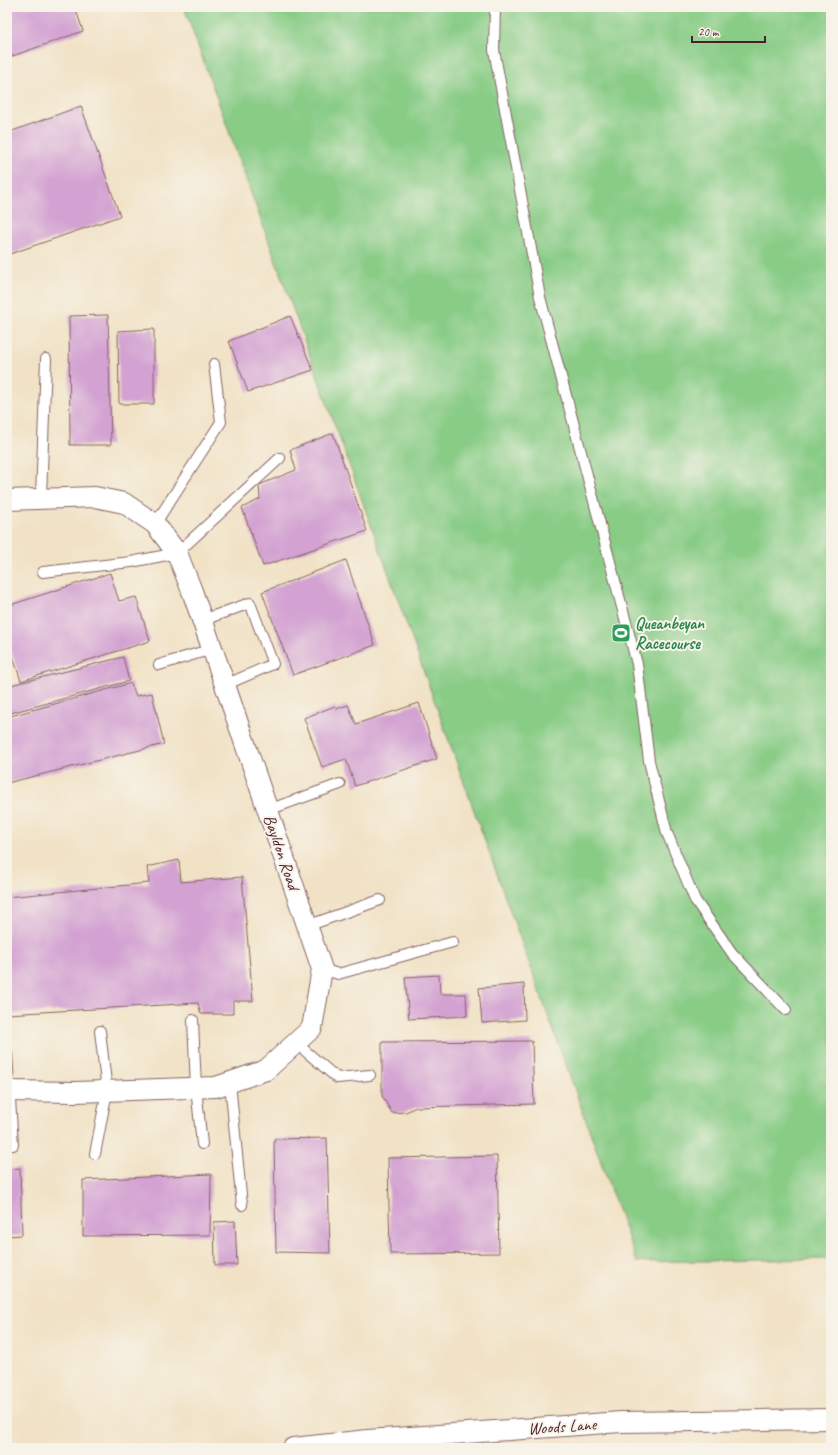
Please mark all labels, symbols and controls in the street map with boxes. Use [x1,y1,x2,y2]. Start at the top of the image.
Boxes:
scale bar [692,18,765,44]
text: 20 m [698,24,720,40]
place label: Queanbeyan Racecourse [635,613,705,654]
sports icon: Queanbeyan Racecourse [610,622,632,644]
street label: Bayldon Road [259,812,305,896]
street label: Woods Lane [527,1414,598,1439]

